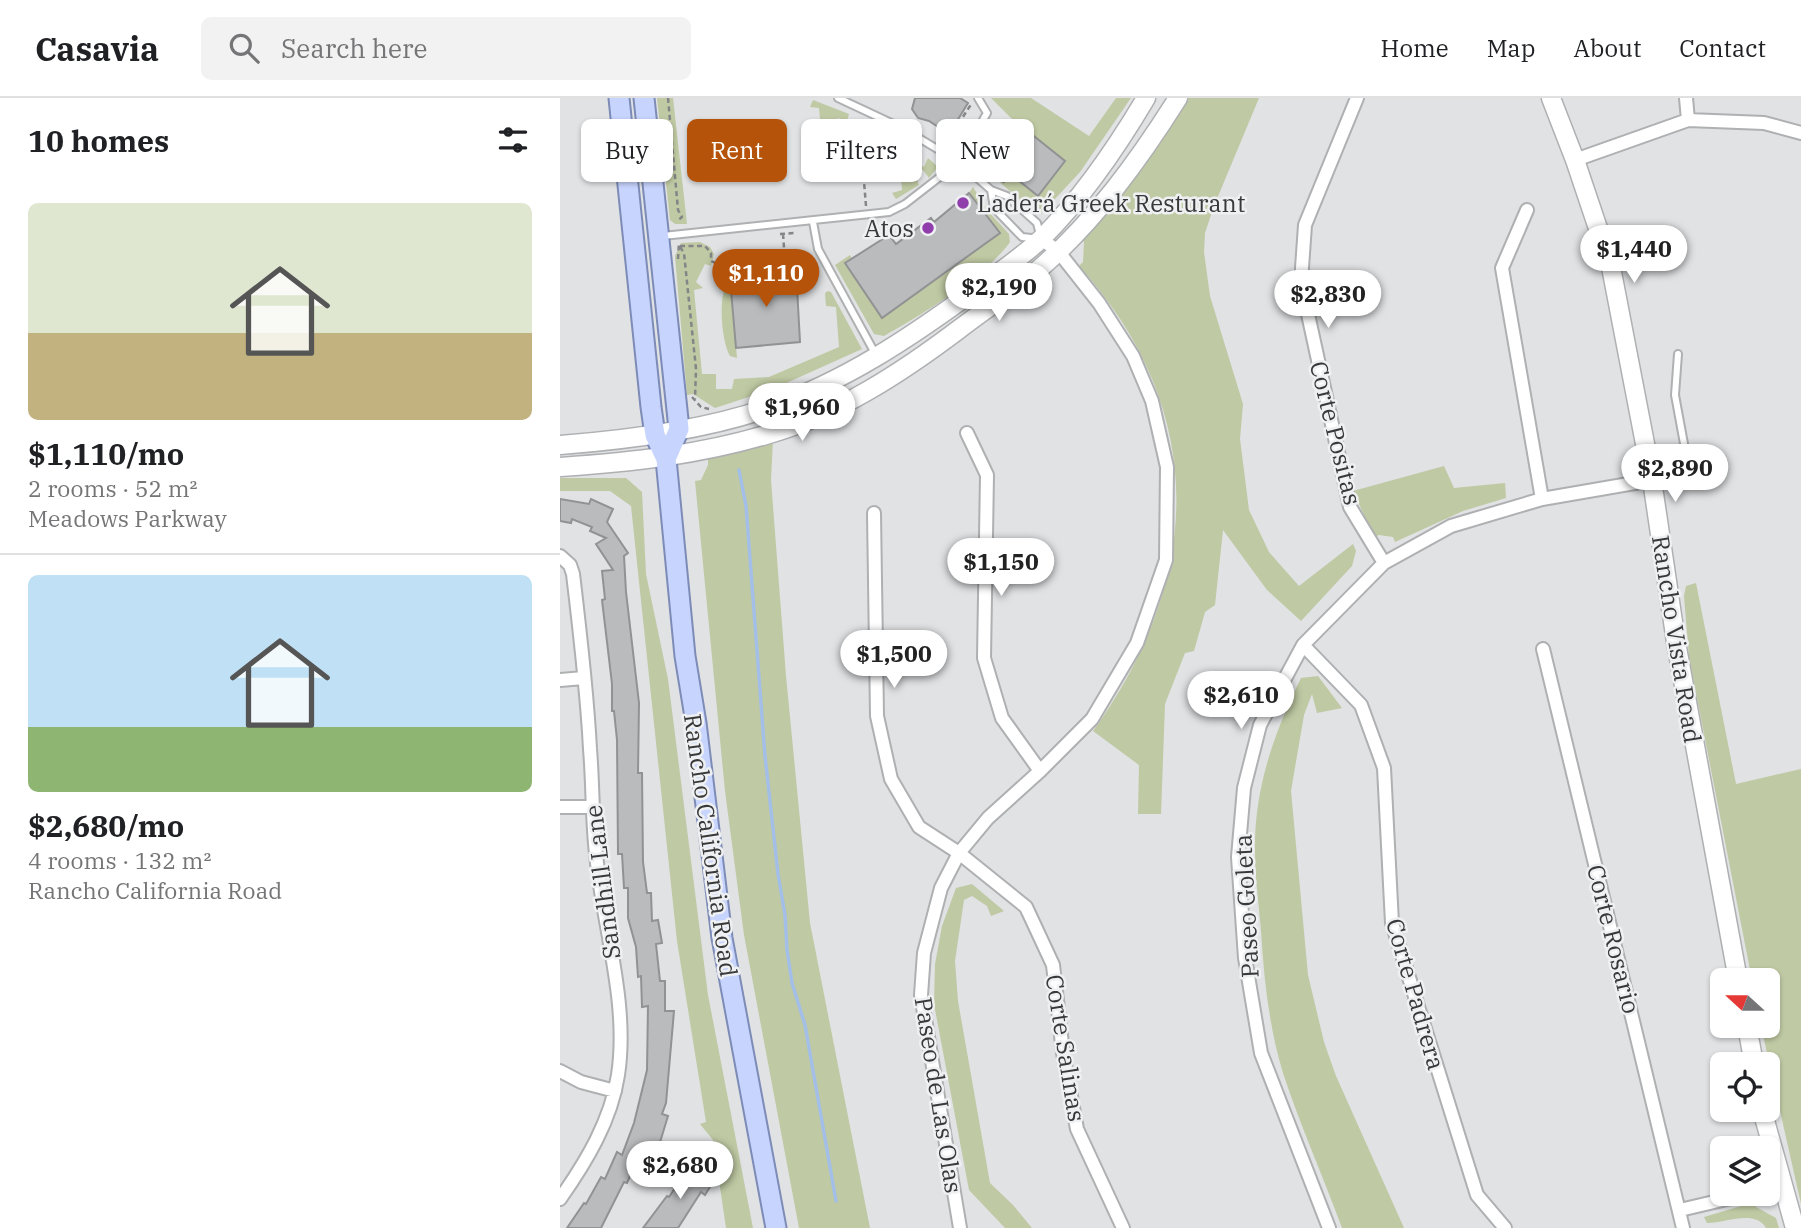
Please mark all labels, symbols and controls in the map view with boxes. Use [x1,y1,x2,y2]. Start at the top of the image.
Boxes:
search box [201,17,691,80]
text: Casavia [35,27,159,70]
icon: search [225,29,263,67]
text: Search here [281,31,427,65]
text: Home [1381,32,1449,64]
text: Map [1487,32,1535,64]
text: About [1573,32,1641,64]
text: Contact [1679,32,1766,64]
chip: Buy [581,119,673,182]
chip: Rent [687,119,787,182]
chip: Filters [801,119,922,182]
chip: New [936,119,1034,182]
text: 10 homes [28,121,169,160]
icon: filters [494,121,532,159]
place label: Laderá Greek Resturant [977,187,1245,219]
marker: Laderá Greek Resturant [955,195,971,211]
place label: Atos [864,212,914,244]
marker: Atos [920,220,936,236]
pin: $1,440 [1577,226,1691,285]
text: $1,440 [1596,233,1672,263]
icon: home [217,248,343,374]
pin: $1,110 [709,250,823,309]
text: $1,110 [728,257,804,287]
pin: $2,190 [942,264,1056,323]
text: $2,190 [961,271,1037,301]
pin: $2,830 [1271,271,1385,330]
text: $2,830 [1290,278,1366,308]
street label: Corte Positas [1303,358,1369,508]
pin: $1,960 [745,384,859,443]
text: $1,960 [764,391,840,421]
text: $1,110/mo [28,434,184,473]
pin: $2,890 [1618,444,1732,504]
text: $2,890 [1637,452,1713,482]
text: 2 rooms · 52 m² [28,473,198,503]
text: Meadows Parkway [28,503,227,533]
street label: Rancho Vista Road [1645,533,1709,745]
pin: $1,150 [944,538,1058,598]
text: $1,150 [963,546,1039,576]
icon: home [217,620,343,746]
pin: $1,500 [837,630,951,690]
text: $1,500 [856,638,932,668]
pin: $2,610 [1184,672,1298,731]
text: $2,610 [1203,679,1279,709]
street label: Rancho California Road [677,711,745,979]
street label: Sandhill Lane [577,803,627,961]
text: $2,680/mo [28,806,184,845]
street label: Paseo Goleta [1226,833,1266,979]
text: 4 rooms · 132 m² [28,845,211,875]
street label: Corte Rosario [1580,861,1648,1017]
text: Rancho California Road [28,875,282,905]
street label: Corte Padrera [1379,915,1453,1073]
north arrow [1710,968,1780,1038]
map controls [1710,968,1780,1206]
street label: Corte Salinas [1039,972,1093,1124]
street label: Paseo de Las Olas [908,995,970,1195]
button: locate [1710,1052,1780,1122]
button: layers [1710,1136,1780,1206]
pin: $2,680 [623,1142,737,1201]
text: $2,680 [642,1149,718,1179]

